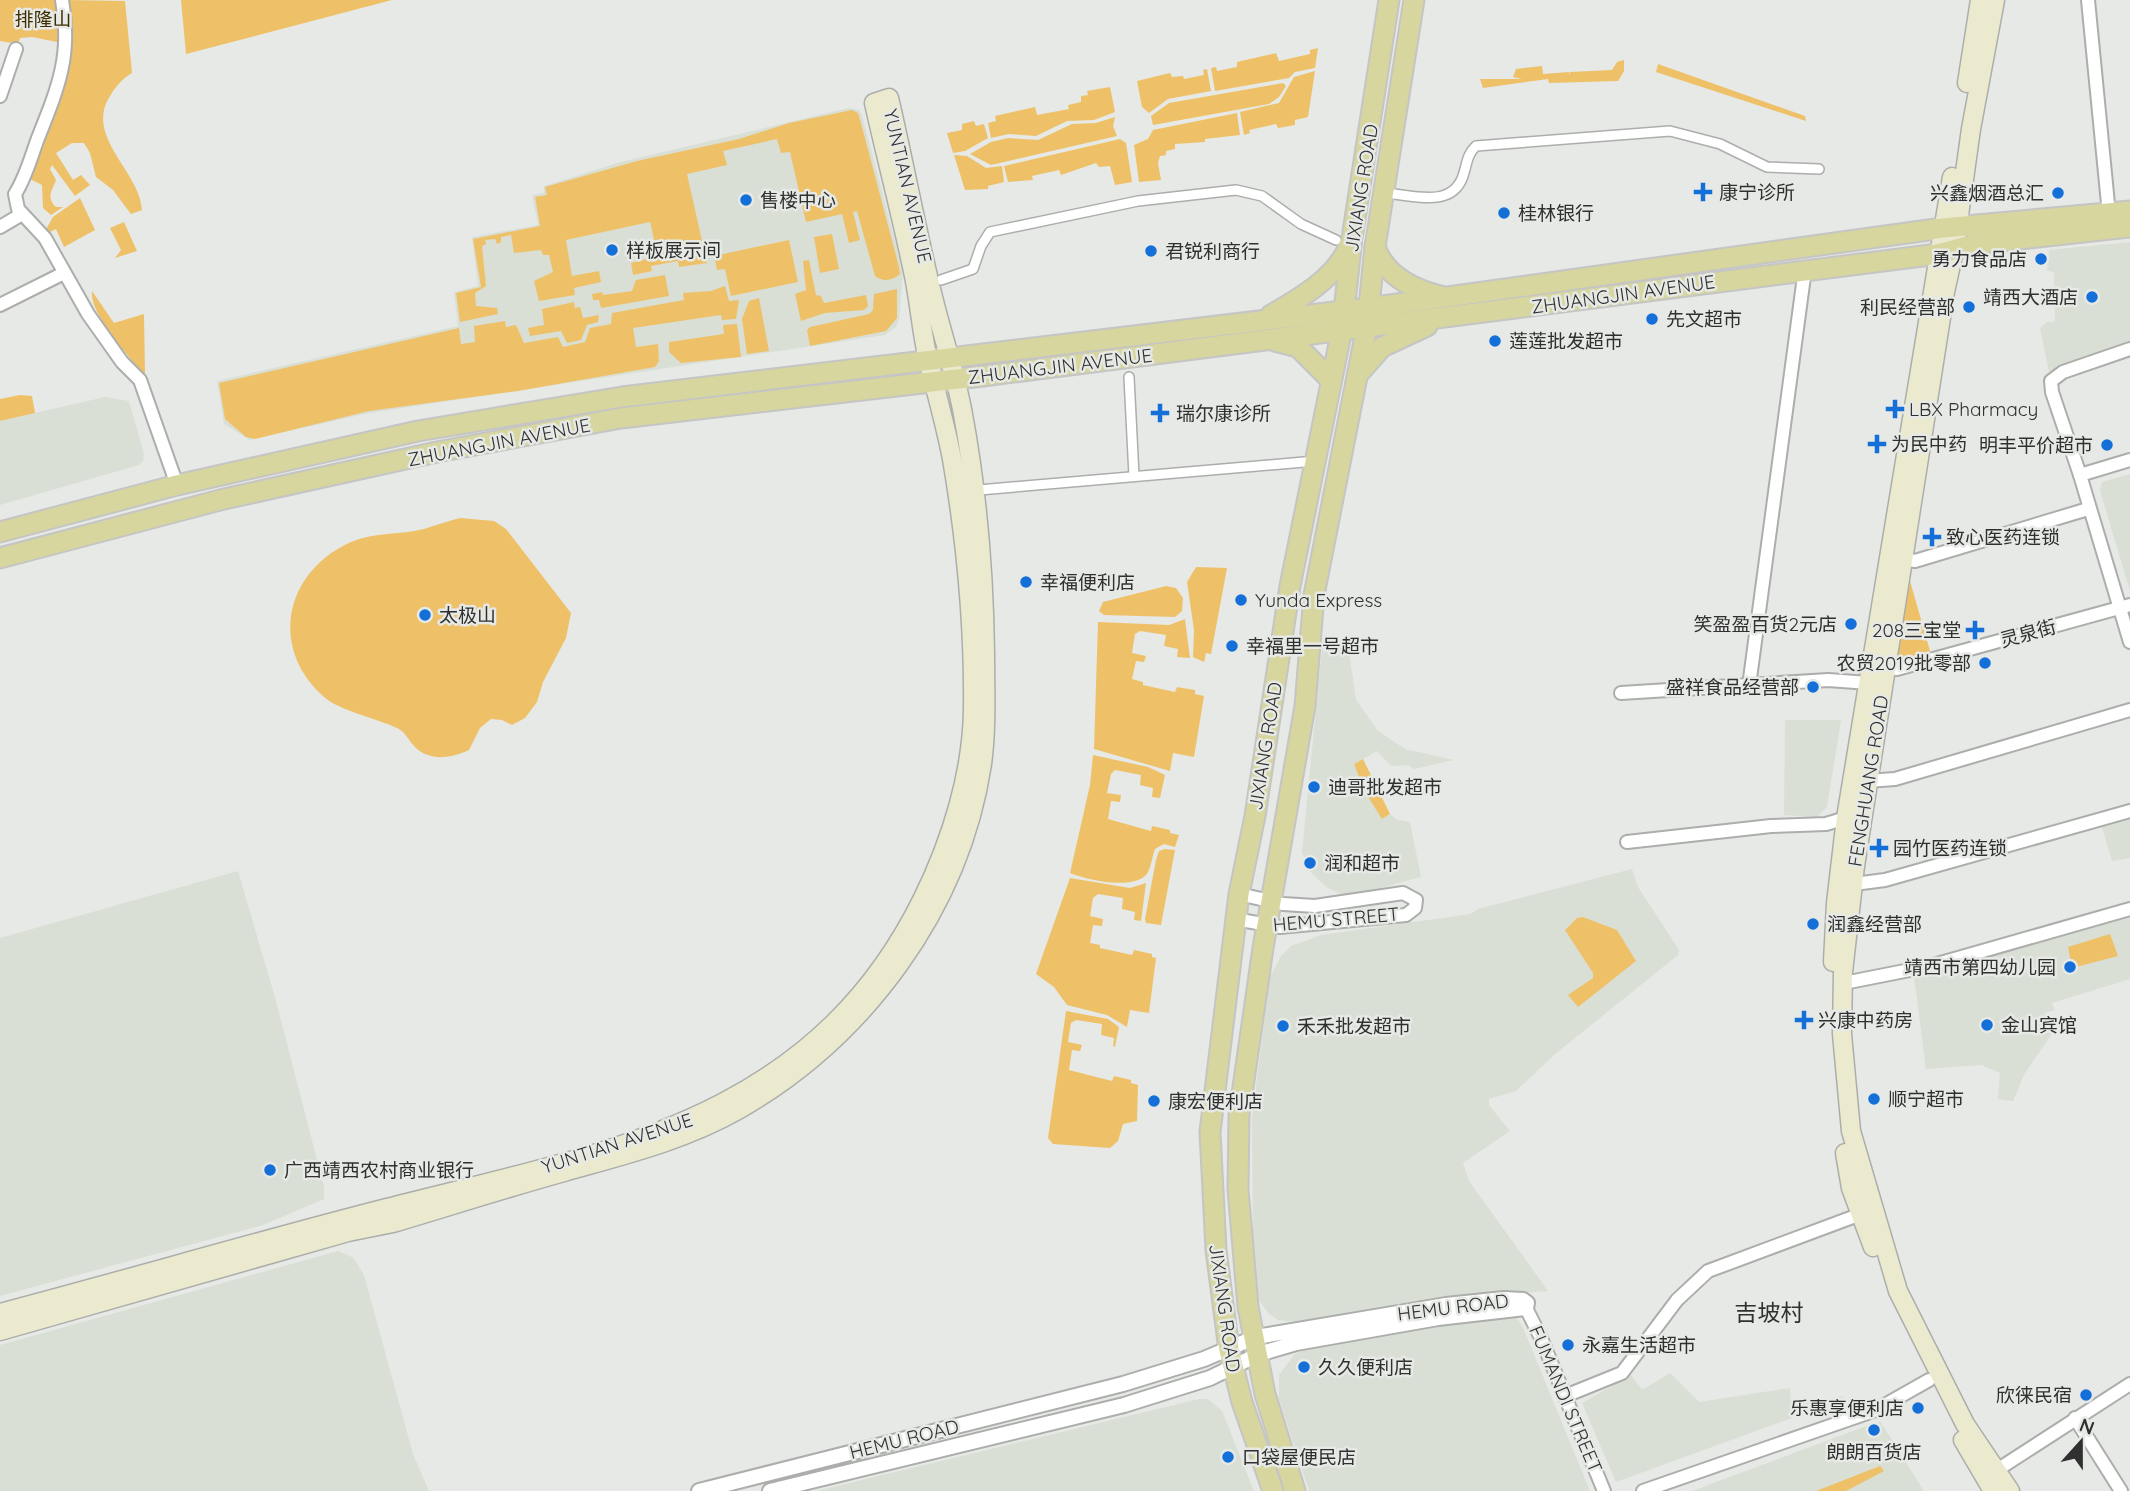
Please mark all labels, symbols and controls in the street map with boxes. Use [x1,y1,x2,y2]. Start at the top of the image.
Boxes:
park label: 排隆山 [14,7,72,31]
street label: YUNTIAN AVENUE [879,107,937,265]
street label: JIXIANG ROAD [1339,122,1383,254]
place label: 康宁诊所 [1719,180,1795,204]
place label: 兴鑫烟酒总汇 [1930,181,2044,205]
marker: 康宁诊所 [1693,182,1713,202]
marker: 兴鑫烟酒总汇 [2050,185,2066,201]
place label: 售楼中心 [760,188,836,212]
marker: 售楼中心 [738,192,754,208]
place label: 桂林银行 [1518,201,1594,225]
marker: 桂林银行 [1496,205,1512,221]
place label: 样板展示间 [626,238,721,262]
place label: 君锐利商行 [1165,239,1260,263]
marker: 样板展示间 [604,242,620,258]
marker: 君锐利商行 [1143,243,1159,259]
place label: 勇力食品店 [1932,247,2027,271]
marker: 勇力食品店 [2033,251,2049,267]
street label: ZHUANGJIN AVENUE [1530,269,1716,319]
place label: 靖西大酒店 [1983,285,2078,309]
marker: 靖西大酒店 [2084,289,2100,305]
place label: 利民经营部 [1860,295,1955,319]
marker: 利民经营部 [1961,299,1977,315]
place label: 先文超市 [1666,307,1742,331]
marker: 先文超市 [1644,311,1660,327]
place label: 莲莲批发超市 [1509,329,1623,353]
marker: 莲莲批发超市 [1487,333,1503,349]
street label: ZHUANGJIN AVENUE [967,343,1153,389]
place label: LBX Pharmacy [1909,397,2038,421]
place label: 瑞尔康诊所 [1176,401,1271,425]
marker: LBX Pharmacy [1887,401,1903,417]
marker: 瑞尔康诊所 [1150,403,1170,423]
street label: ZHUANGJIN AVENUE [406,413,592,471]
place label: 为民中药 [1891,432,1967,456]
place label: 明丰平价超市 [1979,433,2093,457]
marker: 为民中药 [1869,436,1885,452]
marker: 明丰平价超市 [2099,437,2115,453]
place label: 致心医药连锁 [1946,525,2060,549]
marker: 致心医药连锁 [1924,529,1940,545]
place label: 幸福便利店 [1040,570,1135,594]
marker: 幸福便利店 [1018,574,1034,590]
place label: Yunda Express [1255,588,1382,612]
marker: Yunda Express [1233,592,1249,608]
place label: 太极山 [439,603,496,627]
marker: 太极山 [417,607,433,623]
place label: 笑盈盈百货2元店 [1693,612,1837,636]
street label: 灵泉街 [1997,614,2059,652]
marker: 笑盈盈百货2元店 [1843,616,1859,632]
place label: 208三宝堂 [1872,618,1961,642]
marker: 208三宝堂 [1967,622,1983,638]
place label: 幸福里一号超市 [1246,634,1379,658]
marker: 幸福里一号超市 [1224,638,1240,654]
place label: 农贸2019批零部 [1837,651,1971,675]
marker: 农贸2019批零部 [1977,655,1993,671]
place label: 盛祥食品经营部 [1666,675,1799,699]
marker: 盛祥食品经营部 [1805,679,1821,695]
street label: JIXIANG ROAD [1243,680,1287,812]
street label: FENGHUANG ROAD [1843,694,1893,868]
place label: 迪哥批发超市 [1328,775,1442,799]
marker: 迪哥批发超市 [1306,779,1322,795]
place label: 园竹医药连锁 [1893,836,2007,860]
marker: 园竹医药连锁 [1871,840,1887,856]
place label: 润和超市 [1324,851,1400,875]
marker: 润和超市 [1302,855,1318,871]
street label: HEMU STREET [1272,902,1400,936]
place label: 润鑫经营部 [1827,912,1922,936]
marker: 润鑫经营部 [1805,916,1821,932]
place label: 靖西市第四幼儿园 [1904,955,2056,979]
marker: 靖西市第四幼儿园 [2062,959,2078,975]
place label: 兴康中药房 [1818,1008,1913,1032]
marker: 兴康中药房 [1796,1012,1812,1028]
place label: 金山宾馆 [2001,1013,2077,1037]
place label: 禾禾批发超市 [1297,1014,1411,1038]
marker: 金山宾馆 [1979,1017,1995,1033]
marker: 禾禾批发超市 [1275,1018,1291,1034]
place label: 顺宁超市 [1888,1087,1964,1111]
place label: 康宏便利店 [1168,1089,1263,1113]
marker: 顺宁超市 [1866,1091,1882,1107]
marker: 康宏便利店 [1146,1093,1162,1109]
street label: YUNTIAN AVENUE [538,1107,696,1179]
place label: 广西靖西农村商业银行 [284,1158,474,1182]
marker: 广西靖西农村商业银行 [262,1162,278,1178]
street label: JIXIANG ROAD [1204,1242,1246,1374]
street label: HEMU ROAD [1396,1288,1510,1326]
district label: 吉坡村 [1735,1298,1804,1327]
street label: FUMANDI STREET [1524,1322,1608,1476]
place label: 永嘉生活超市 [1582,1333,1696,1357]
marker: 永嘉生活超市 [1560,1337,1576,1353]
place label: 久久便利店 [1318,1355,1413,1379]
marker: 久久便利店 [1296,1359,1312,1375]
place label: 欣徕民宿 [1996,1383,2072,1407]
marker: 欣徕民宿 [2078,1387,2094,1403]
place label: 乐惠享便利店 [1790,1396,1904,1420]
marker: 乐惠享便利店 [1910,1400,1926,1416]
north arrow [2046,1407,2116,1477]
text: N [2076,1412,2098,1440]
street label: HEMU ROAD [847,1414,961,1464]
marker: 朗朗百货店 [1866,1422,1882,1438]
place label: 朗朗百货店 [1826,1440,1922,1464]
place label: 口袋屋便民店 [1242,1445,1356,1469]
marker: 口袋屋便民店 [1220,1449,1236,1465]

